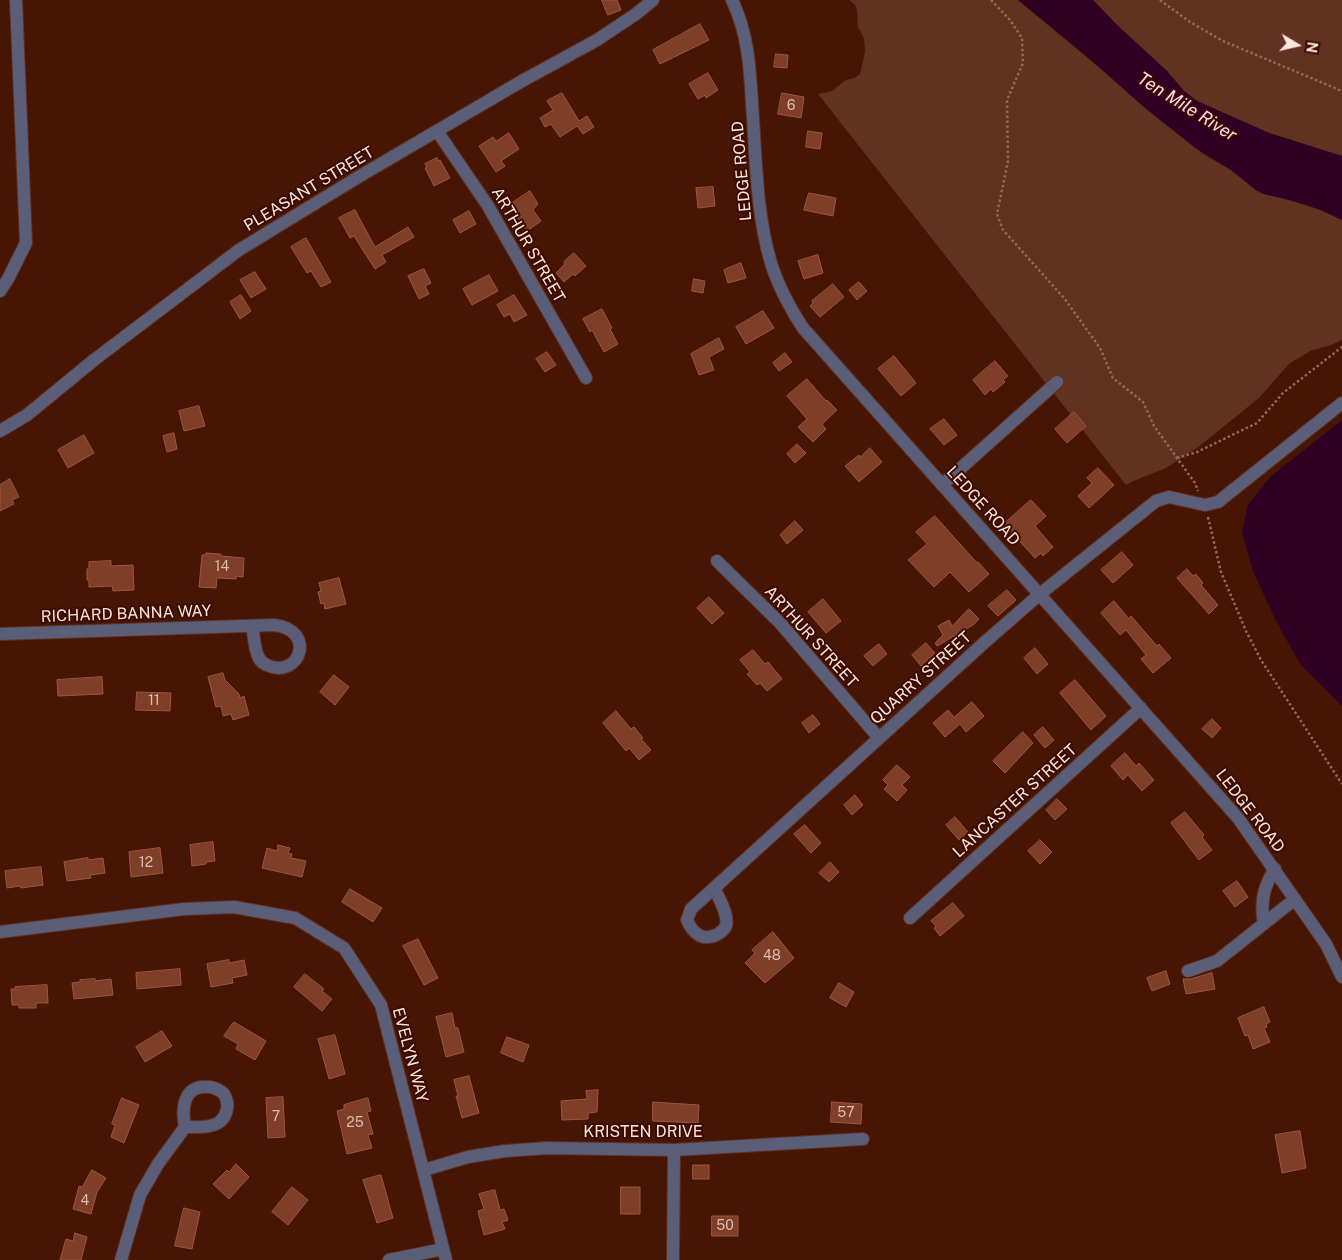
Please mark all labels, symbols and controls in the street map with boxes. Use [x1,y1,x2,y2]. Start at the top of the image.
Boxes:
north arrow [1272,20,1322,70]
text: N [1303,41,1321,54]
water label: Ten Mile River [1133,68,1241,146]
house number: 6 [787,98,795,114]
street label: LEDGE ROAD [728,120,756,222]
street label: PLEASANT STREET [241,143,377,235]
street label: ARTHUR STREET [487,184,569,306]
street label: LEDGE ROAD [942,462,1024,550]
house number: 14 [215,559,229,575]
street label: ARTHUR STREET [760,582,862,692]
street label: RICHARD BANNA WAY [40,601,212,627]
street label: QUARRY STREET [867,628,975,728]
house number: 11 [148,693,160,709]
street label: LANCASTER STREET [949,740,1081,862]
street label: LEDGE ROAD [1212,766,1288,856]
house number: 12 [139,855,153,871]
house number: 48 [763,948,781,964]
street label: EVELYN WAY [388,1005,432,1105]
house number: 57 [837,1105,855,1121]
house number: 7 [272,1109,280,1125]
house number: 25 [346,1115,364,1131]
street label: KRISTEN DRIVE [583,1122,703,1142]
house number: 4 [81,1193,89,1209]
house number: 50 [716,1218,734,1234]

